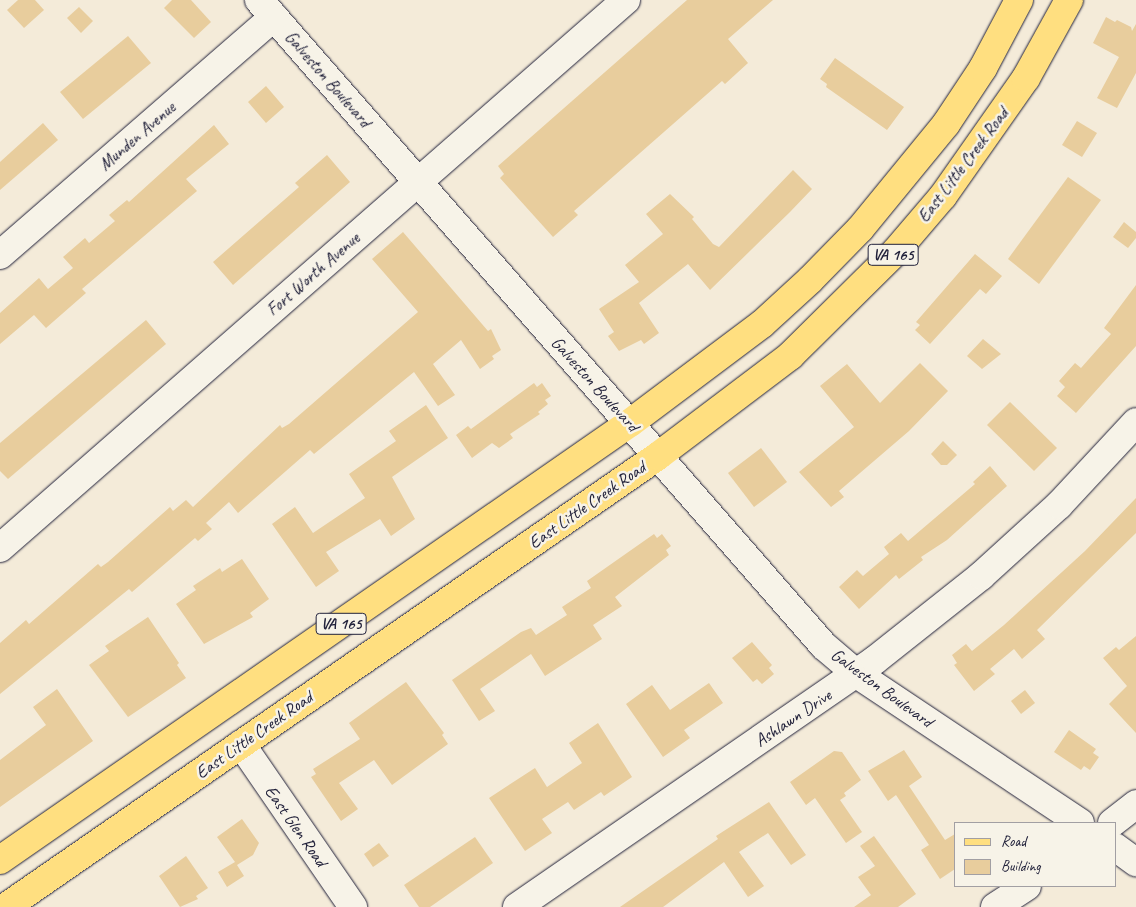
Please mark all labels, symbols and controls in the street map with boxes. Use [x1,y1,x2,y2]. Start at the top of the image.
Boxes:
street label: Galveston Boulevard [280,26,376,132]
street label: Munden Avenue [94,97,180,175]
street label: East Little Creek Road [913,103,1013,227]
street label: Fort Worth Avenue [262,228,364,320]
road number: VA 165 [867,242,919,268]
street label: Galveston Boulevard [546,332,644,436]
street label: East Little Creek Road [524,457,650,553]
road number: VA 165 [315,610,367,638]
street label: Galveston Boulevard [827,644,937,732]
street label: Ashlawn Drive [750,684,836,752]
street label: East Little Creek Road [191,687,317,783]
street label: East Glen Road [260,781,332,871]
legend [954,822,1116,887]
text: Road [1001,832,1026,851]
text: Building [1001,857,1040,876]

